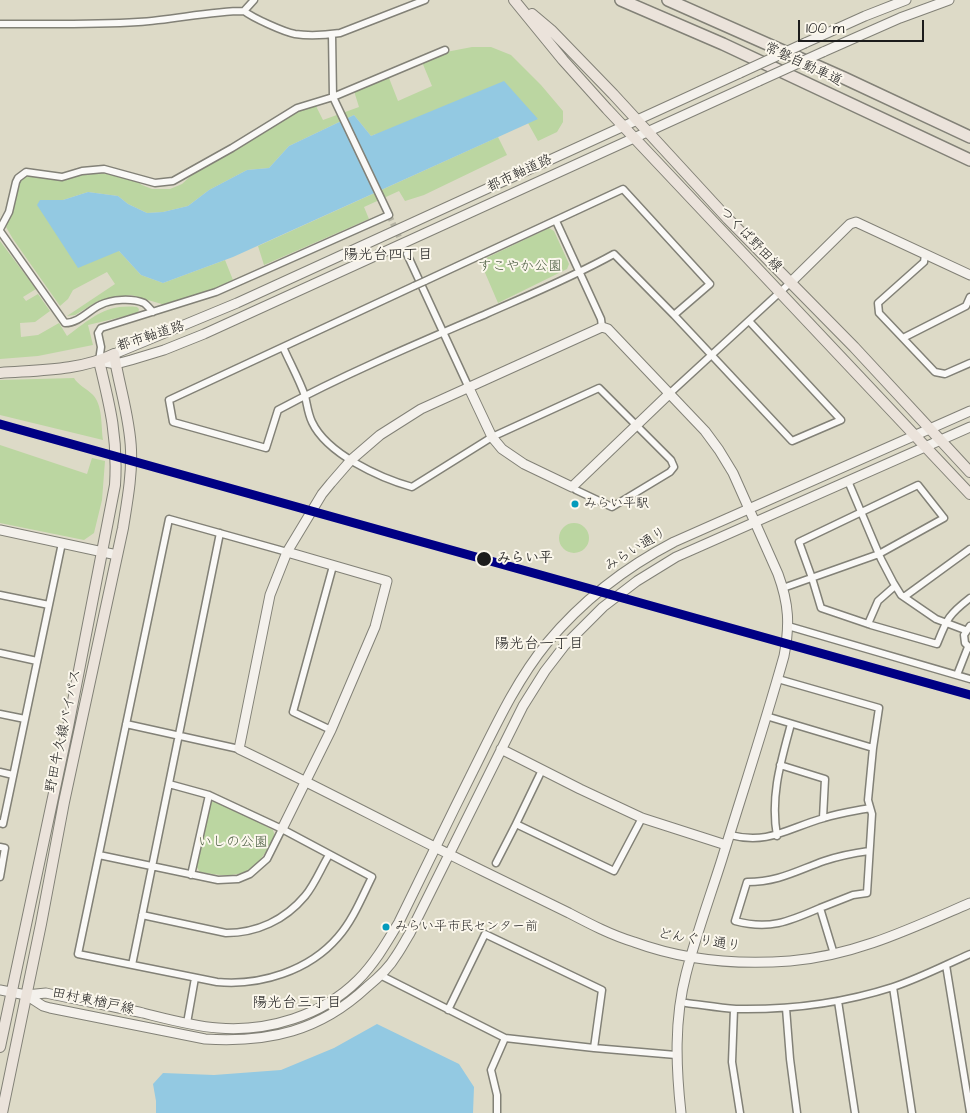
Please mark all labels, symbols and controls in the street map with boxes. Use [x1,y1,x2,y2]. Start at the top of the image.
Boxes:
scale bar [800,10,926,42]
text: 100 m [806,18,845,39]
street label: 常磐自動車道 [761,40,845,90]
street label: 都市軸道路 [485,152,555,196]
street label: つくば野田線 [715,204,785,276]
district label: 陽光台四丁目 [343,247,433,265]
park label: すこやか公園 [478,259,562,275]
street label: 都市軸道路 [115,318,187,356]
place label: みらい平駅 [584,496,649,512]
marker: みらい平駅 [570,499,580,509]
street label: みらい通り [602,524,670,576]
marker: みらい平 [475,550,493,568]
place label: みらい平 [497,551,553,567]
district label: 陽光台一丁目 [494,636,584,654]
street label: 野田牛久線バイパス [43,668,85,794]
park label: いしの公園 [198,835,268,851]
place label: みらい平市民センター前 [395,919,538,935]
marker: みらい平市民センター前 [381,922,391,932]
street label: どんぐり通り [656,926,742,956]
street label: 田村東楢戸線 [50,985,136,1019]
district label: 陽光台三丁目 [252,995,342,1013]

